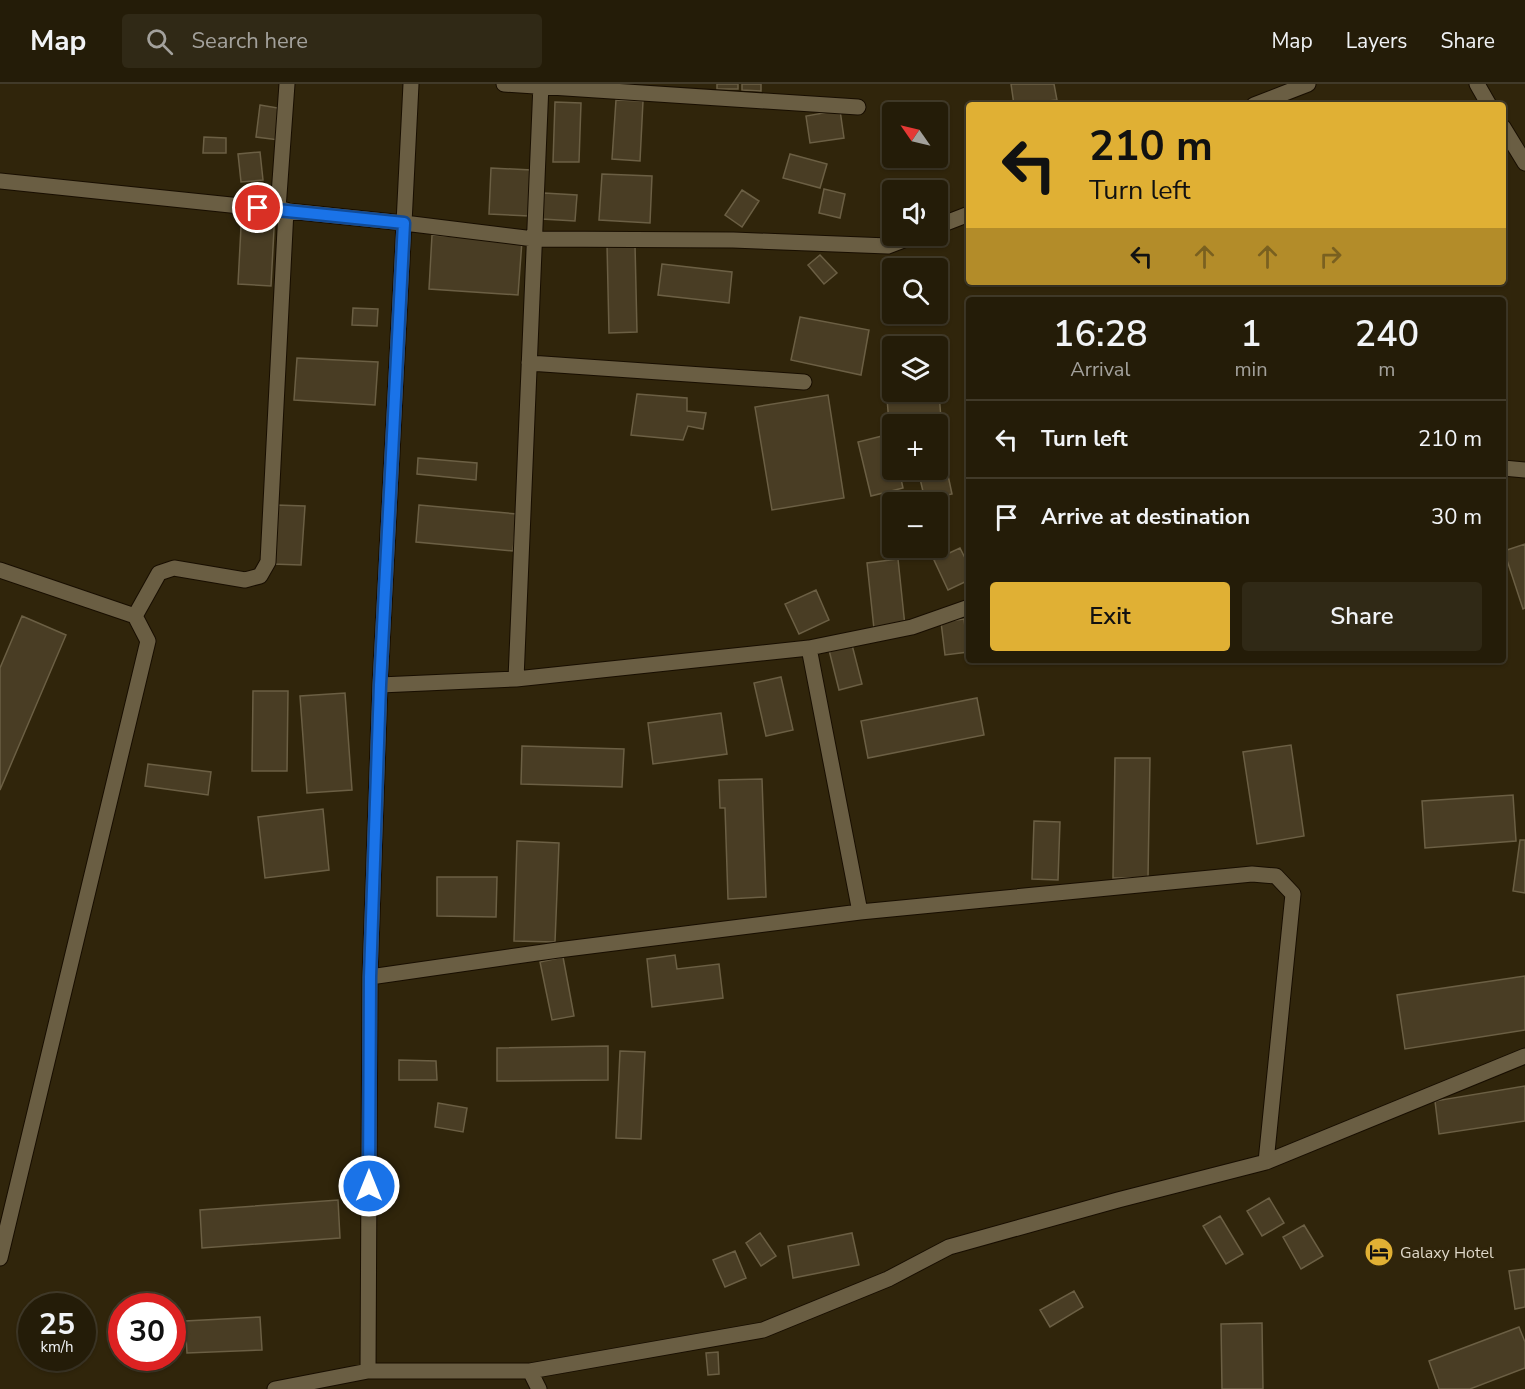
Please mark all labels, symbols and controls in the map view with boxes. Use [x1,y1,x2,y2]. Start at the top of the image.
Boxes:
search box [122,14,542,68]
text: Map [30,22,86,60]
icon: search [143,25,176,58]
text: Search here [191,26,308,56]
text: Map [1271,27,1313,55]
text: Layers [1346,27,1407,55]
text: Share [1440,27,1495,55]
north arrow [882,102,948,168]
map controls [882,102,948,558]
text: 210 m [1089,118,1213,175]
icon: left [990,126,1068,204]
text: Turn left [1089,172,1190,209]
button: sound [882,180,948,246]
pin [232,182,283,233]
icon: arrive [241,191,274,224]
icon: left [1125,240,1158,273]
icon: ahead [1188,240,1221,273]
icon: ahead [1251,240,1284,273]
icon: right [1314,240,1347,273]
button: search [882,258,948,324]
text: 16:28 [1053,310,1148,359]
text: 1 [1240,310,1262,359]
text: 240 [1354,310,1419,359]
button: layers [882,336,948,402]
text: Arrival [1070,356,1130,383]
text: min [1235,356,1268,383]
text: m [1378,356,1395,383]
button: + [882,414,948,480]
icon: left [990,423,1023,456]
text: Turn left [1041,424,1128,454]
text: 210 m [1418,424,1482,454]
button: − [882,492,948,558]
icon: arrive [990,501,1023,534]
text: Arrive at destination [1041,502,1250,532]
text: 30 m [1431,502,1482,532]
button: Exit [990,582,1230,651]
button: Share [1242,582,1482,651]
position arrow [337,1154,401,1218]
hotel icon: Galaxy Hotel [1363,1236,1395,1268]
place label: Galaxy Hotel [1400,1242,1494,1264]
speed limit sign: 30 [108,1293,186,1371]
text: 25 [39,1304,75,1345]
text: km/h [40,1337,74,1357]

